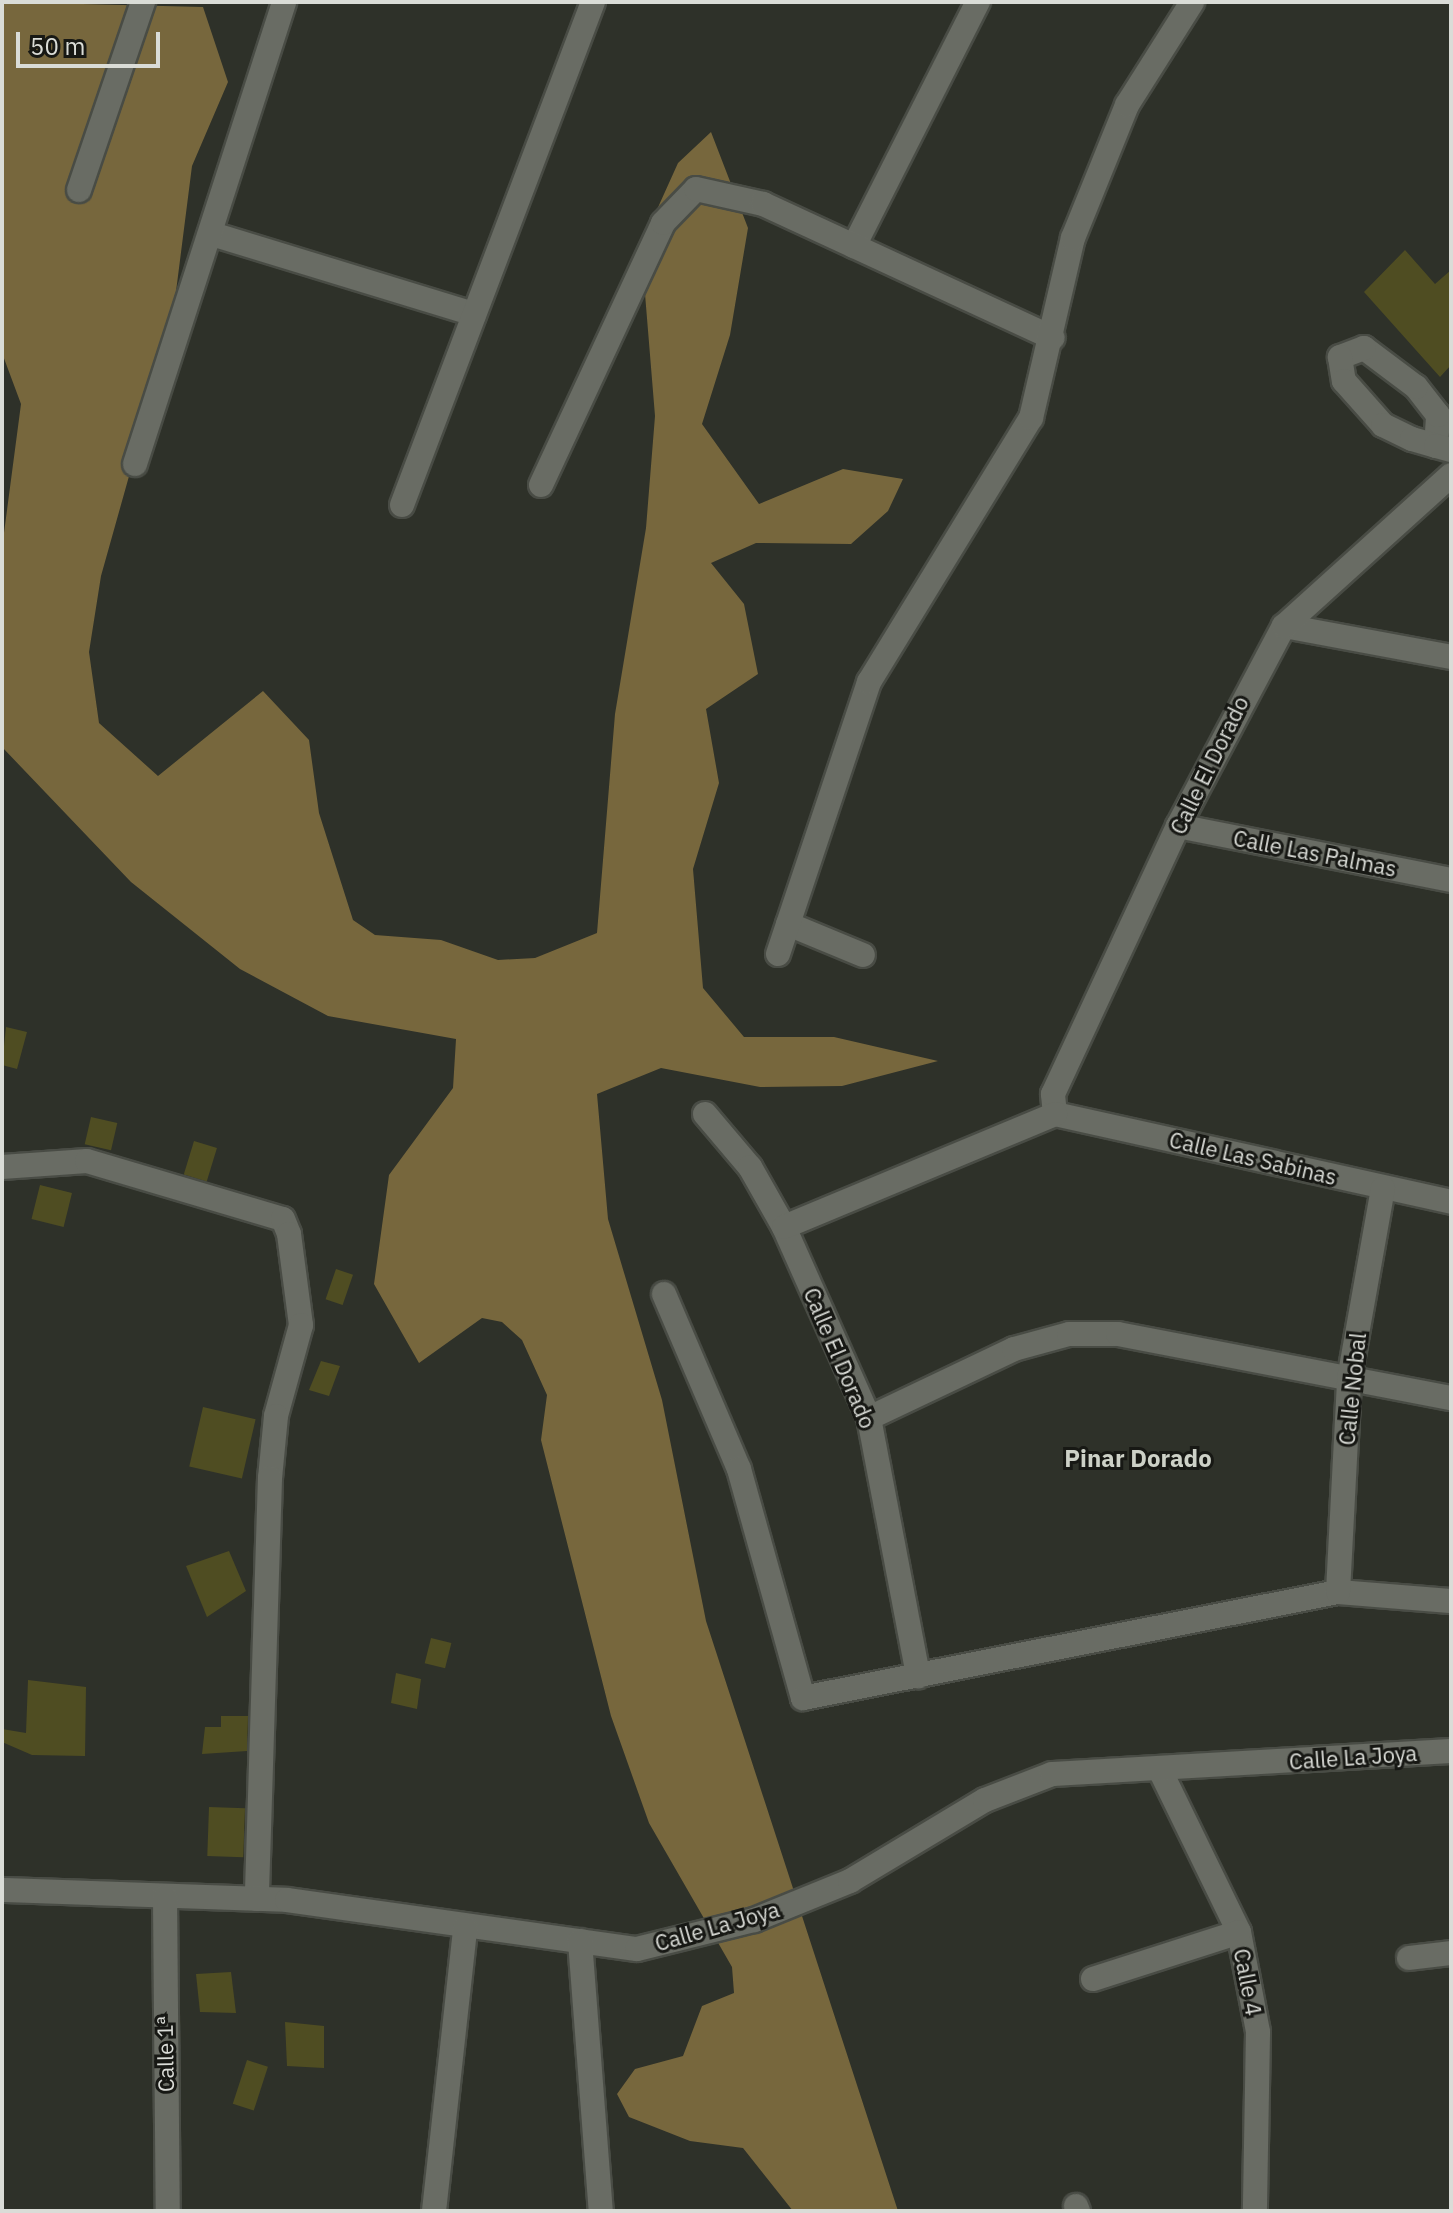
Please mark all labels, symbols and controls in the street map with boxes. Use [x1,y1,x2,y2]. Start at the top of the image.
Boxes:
scale bar [20,16,164,66]
text: 50 m [30,30,85,62]
street label: Calle El Dorado [1164,692,1254,838]
street label: Calle Las Palmas [1231,824,1399,882]
street label: Calle Las Sabinas [1167,1126,1339,1190]
street label: Calle El Dorado [798,1284,882,1432]
street label: Calle Nobal [1333,1331,1371,1447]
district label: Pinar Dorado [1064,1445,1212,1473]
street label: Calle La Joya [1288,1739,1418,1775]
street label: Calle La Joya [652,1896,782,1956]
street label: Calle 4 [1229,1946,1267,2018]
street label: Calle 1ª [151,2016,179,2092]

